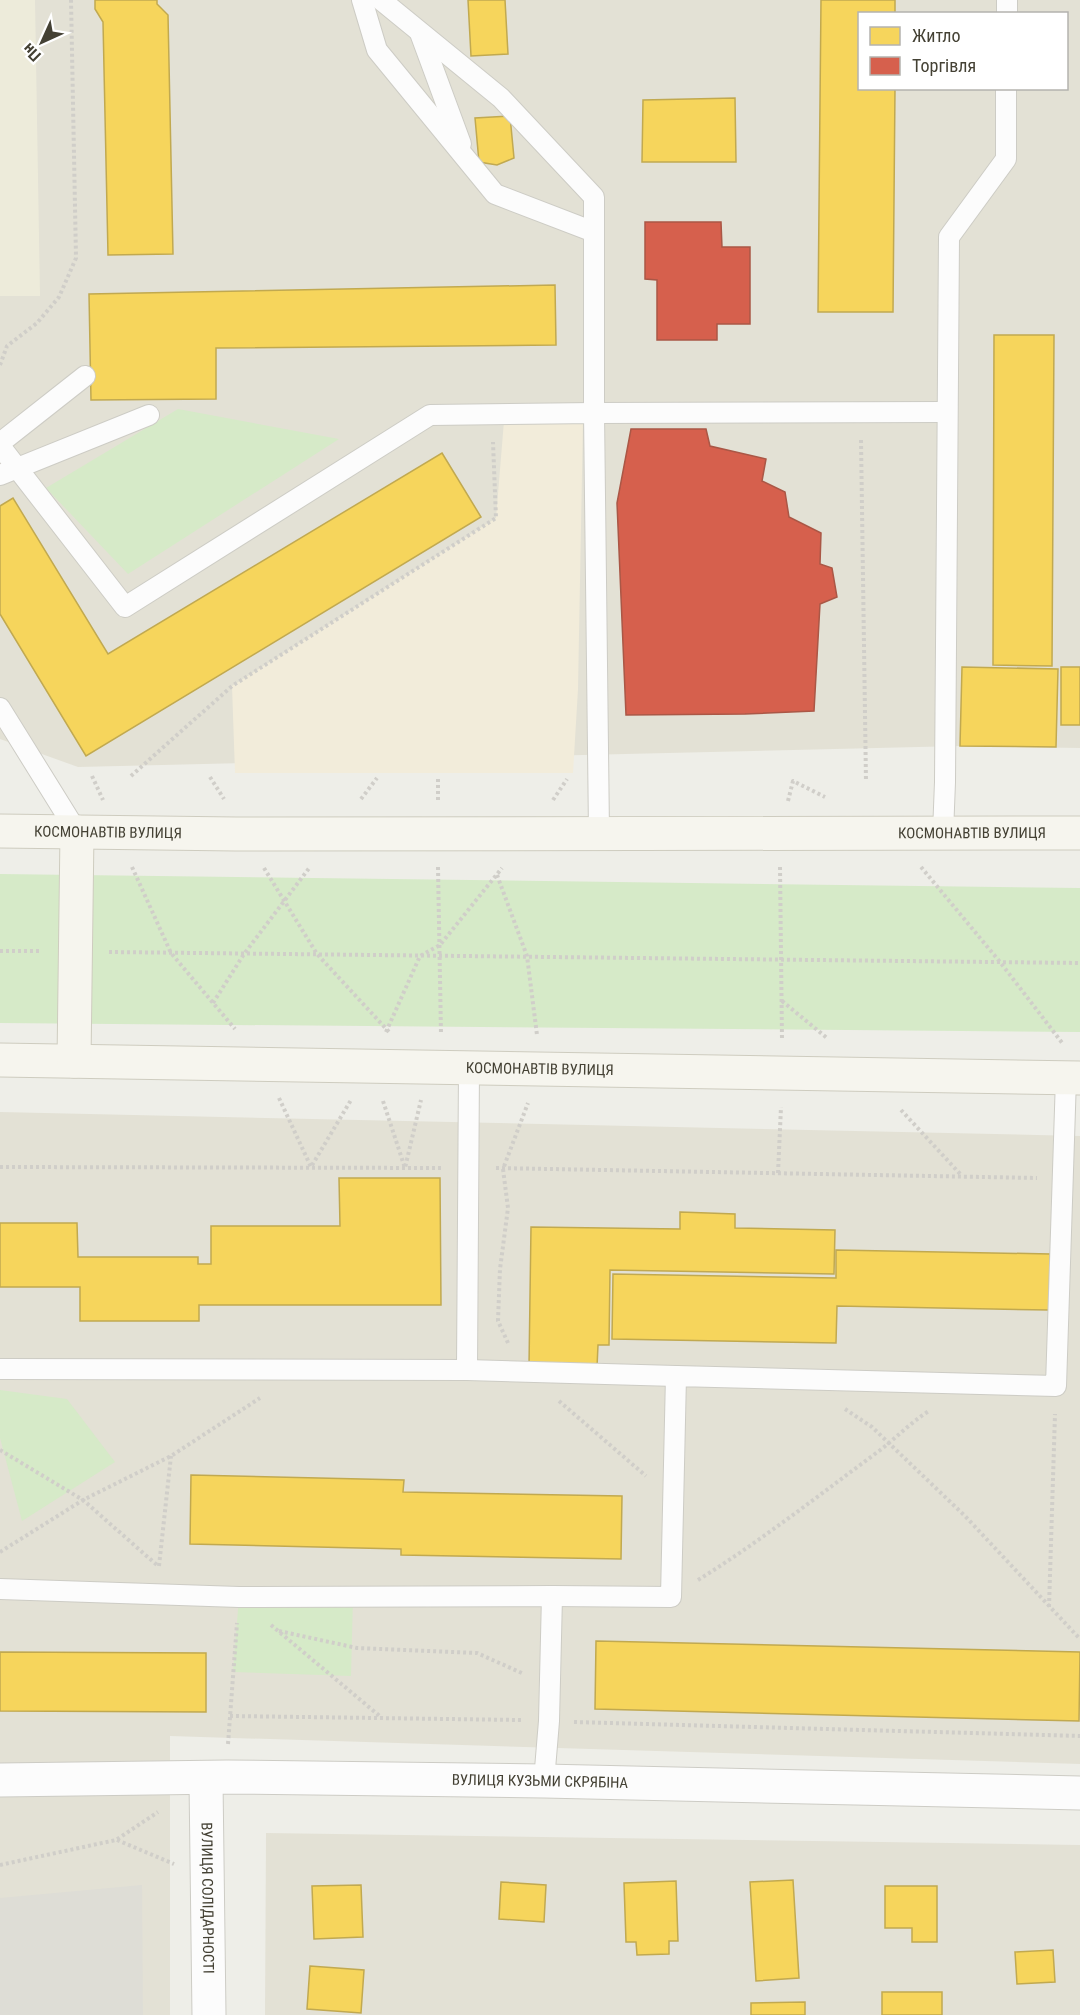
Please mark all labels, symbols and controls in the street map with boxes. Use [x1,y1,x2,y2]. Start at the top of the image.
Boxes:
north arrow [12,12,72,72]
legend [858,12,1068,90]
text: Житло [912,25,961,46]
text: Пн [19,39,45,65]
text: Торгівля [912,55,976,76]
street label: КОСМОНАВТІВ ВУЛИЦЯ [34,822,182,842]
street label: КОСМОНАВТІВ ВУЛИЦЯ [898,824,1046,842]
street label: КОСМОНАВТІВ ВУЛИЦЯ [466,1059,614,1079]
street label: ВУЛИЦЯ КУЗЬМИ СКРЯБІНА [452,1771,629,1792]
street label: ВУЛИЦЯ СОЛІДАРНОСТІ [198,1822,217,1974]

